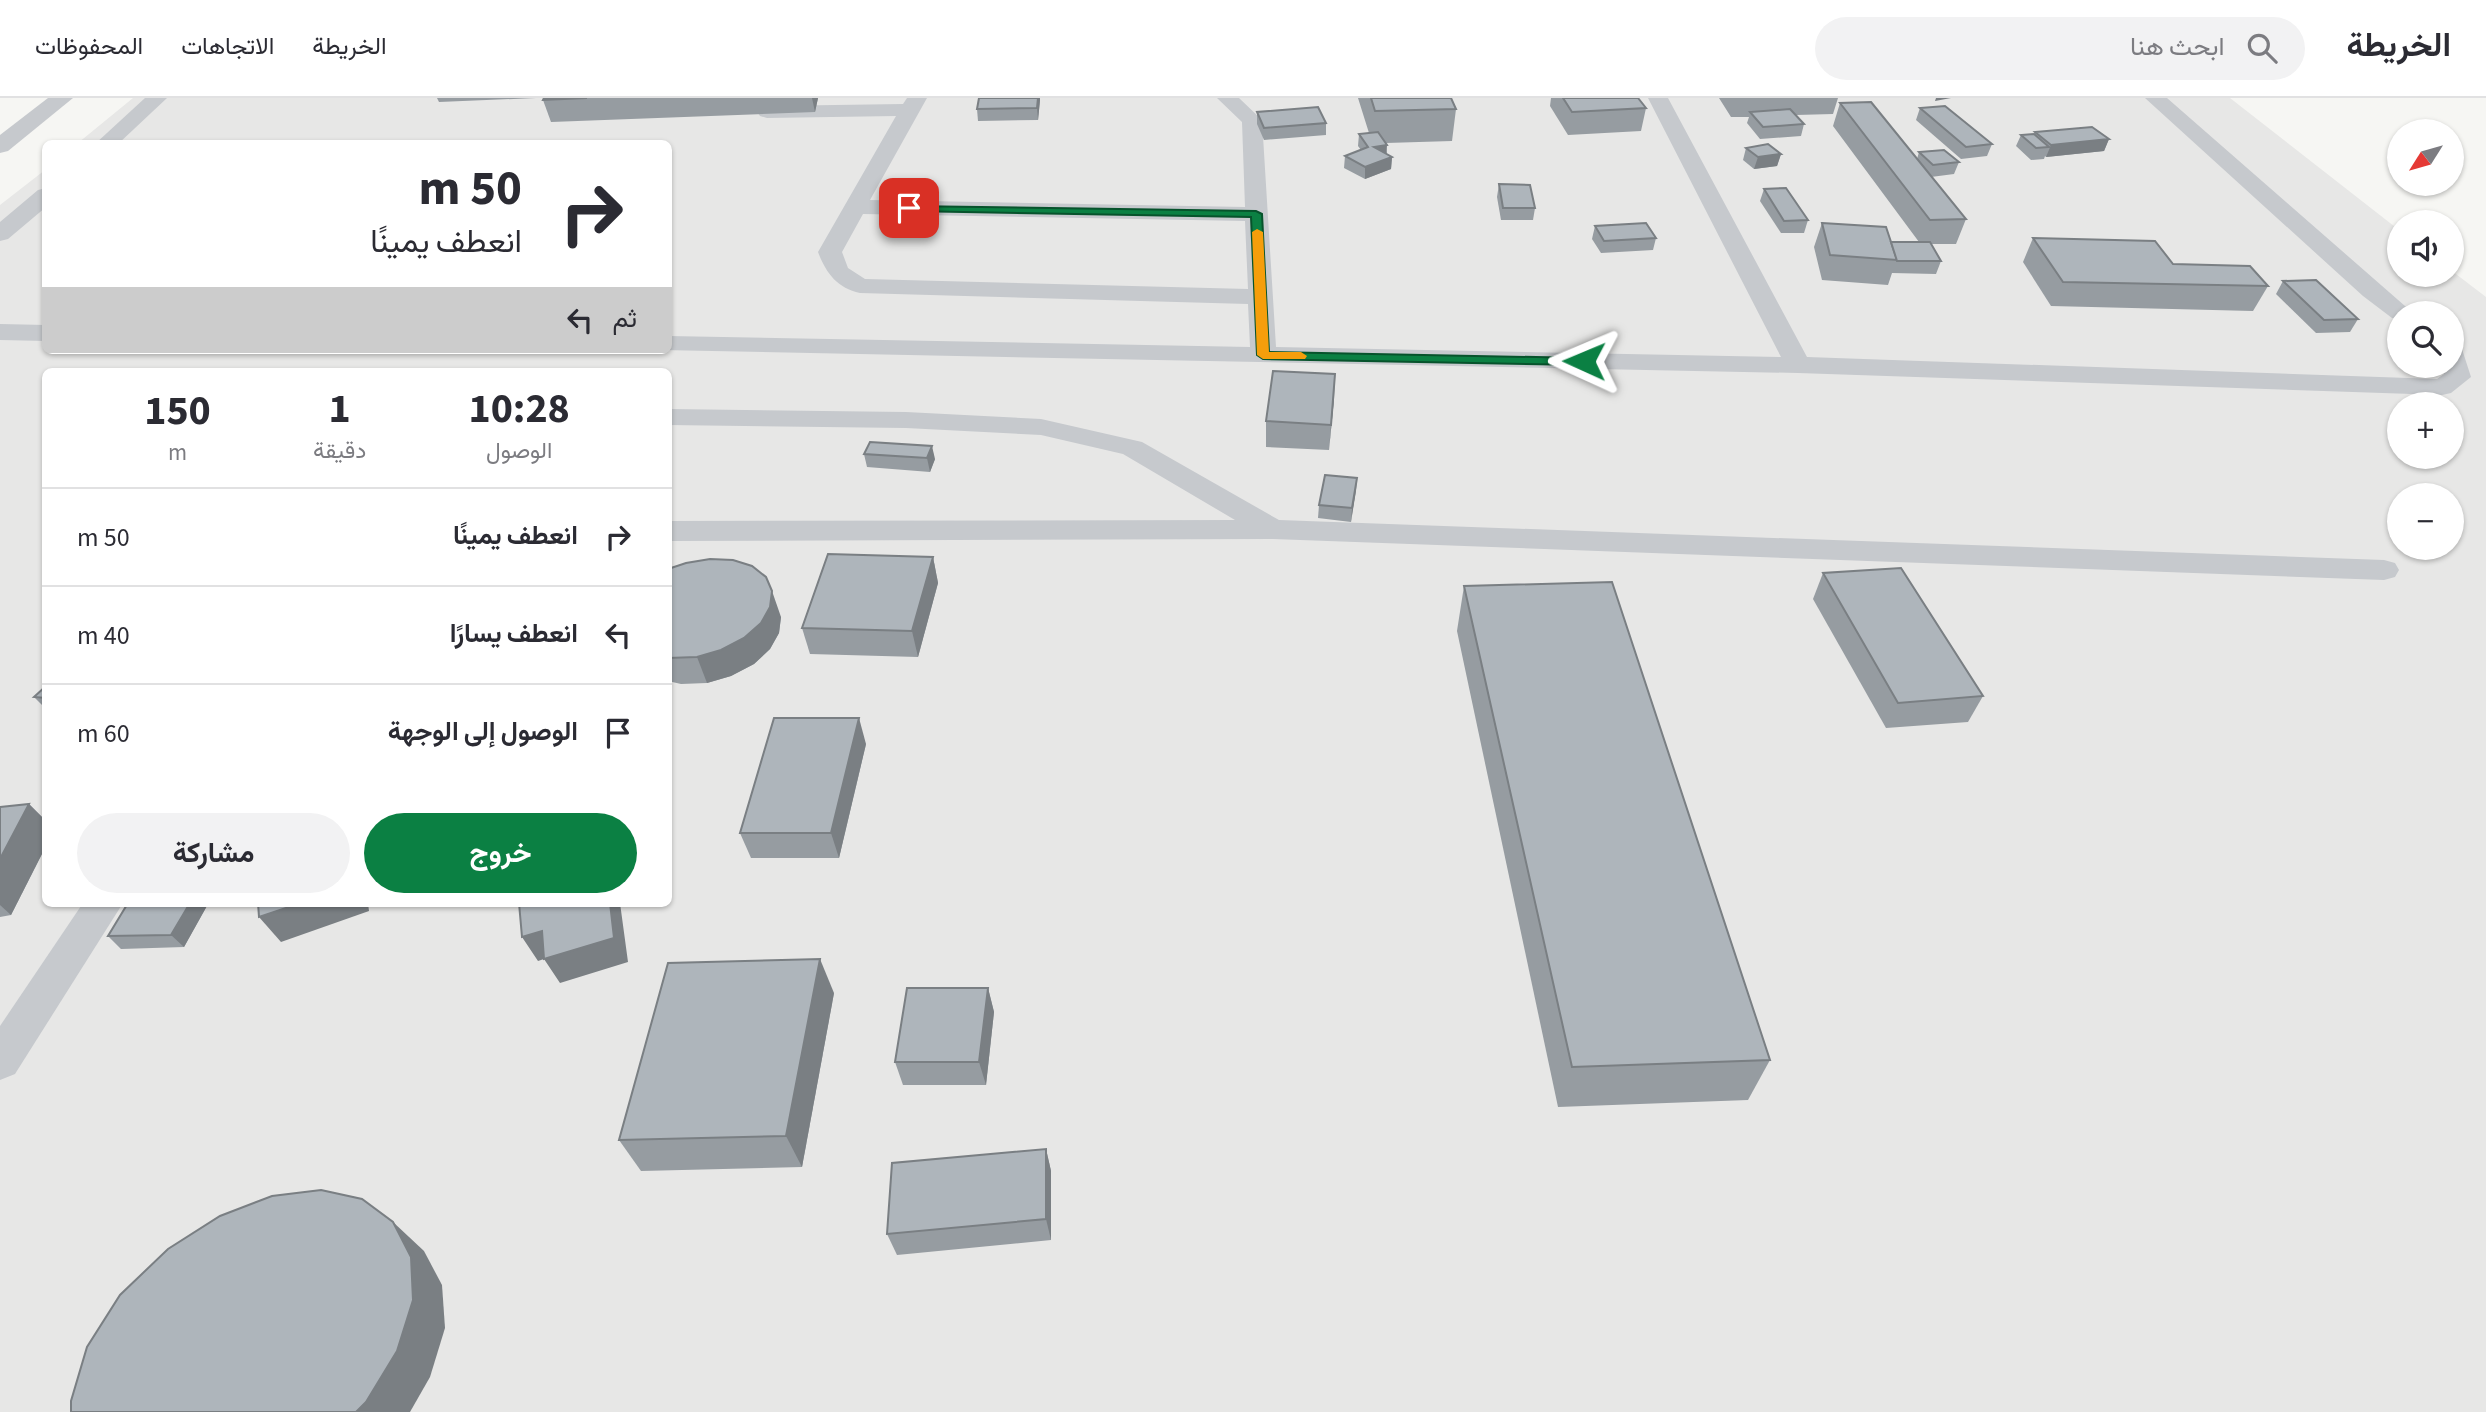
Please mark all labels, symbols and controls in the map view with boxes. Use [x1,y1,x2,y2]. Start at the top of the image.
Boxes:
search box [1815,17,2305,80]
text: الخريطة [2347,22,2451,69]
text: ابحث هنا [2130,28,2225,65]
text: المحفوظات [35,29,143,64]
text: الاتجاهات [181,29,274,64]
text: الخريطة [312,29,387,64]
icon: search [2243,29,2281,67]
north arrow [2387,119,2464,196]
map controls [2387,119,2464,560]
text: 50 m [418,154,522,224]
icon: right [546,168,637,259]
pin [879,178,939,238]
icon: arrive [890,189,928,227]
button: sound [2387,210,2464,287]
text: انعطف يمينًا [370,219,522,265]
text: ثم [613,300,637,337]
icon: left [561,301,599,339]
button: search [2387,301,2464,378]
position arrow [1547,324,1621,398]
text: 1 [329,379,351,439]
text: 10:28 [468,379,570,439]
text: 150 [144,381,211,441]
button: + [2387,392,2464,469]
text: دقيقة [313,434,366,467]
text: الوصول [486,434,552,467]
text: m [168,436,187,469]
button: − [2387,483,2464,560]
text: انعطف يمينًا [453,517,578,554]
icon: right [599,518,637,556]
text: 50 m [77,519,130,556]
text: انعطف يسارًا [450,615,578,652]
icon: left [599,616,637,654]
text: 40 m [77,617,130,654]
text: الوصول إلى الوجهة [388,713,578,750]
icon: arrive [599,714,637,752]
text: 60 m [77,715,130,752]
button: مشاركة [77,813,350,893]
button: خروج [364,813,637,893]

